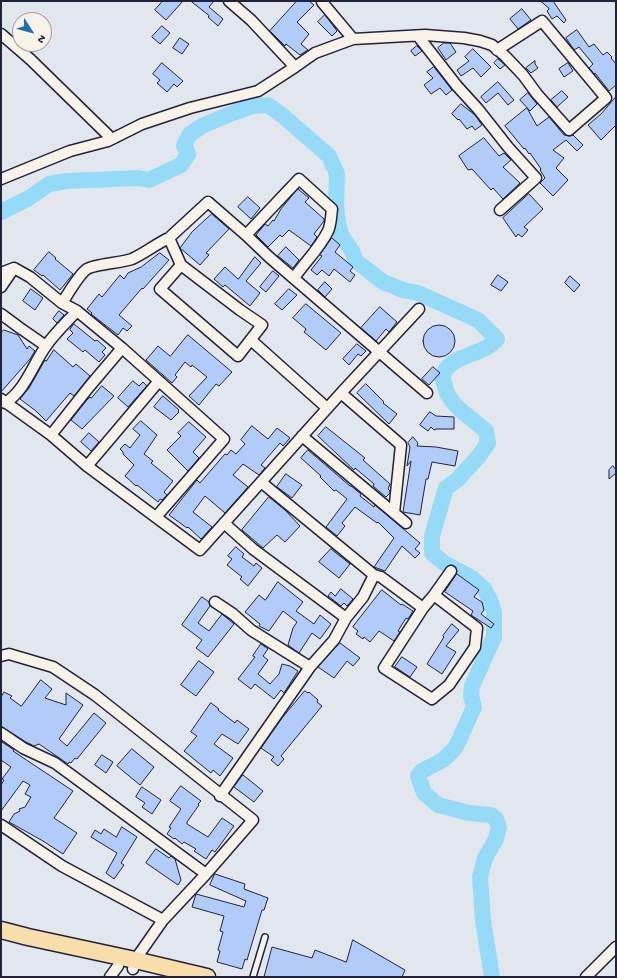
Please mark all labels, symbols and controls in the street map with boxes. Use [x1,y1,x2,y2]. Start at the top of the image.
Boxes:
north arrow [12,12,52,52]
text: N [34,32,48,45]

